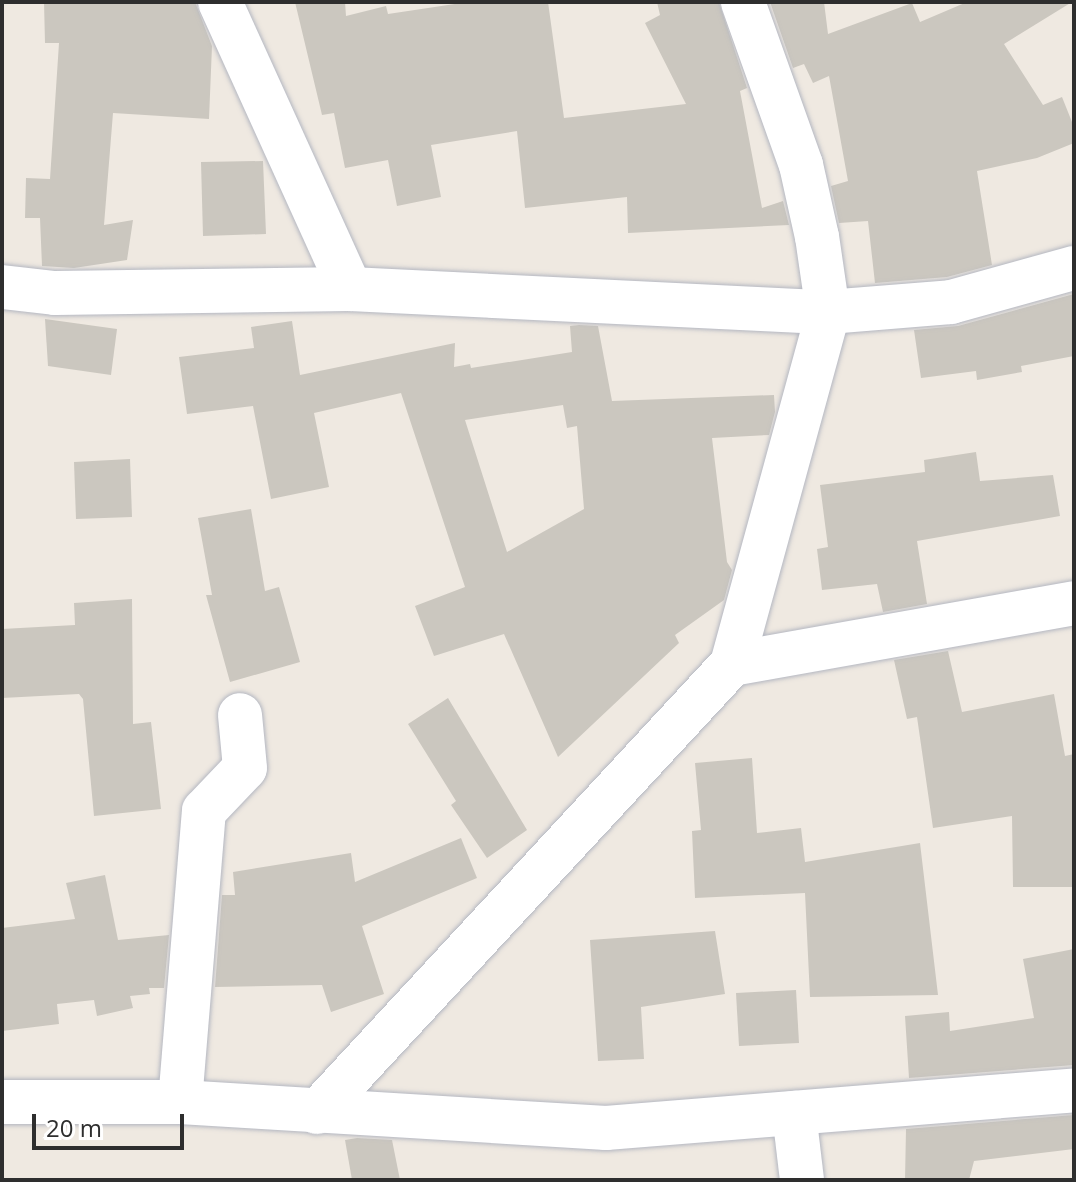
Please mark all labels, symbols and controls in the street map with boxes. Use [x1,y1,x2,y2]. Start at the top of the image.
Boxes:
scale bar [36,1098,188,1148]
text: 20 m [46,1111,102,1144]

